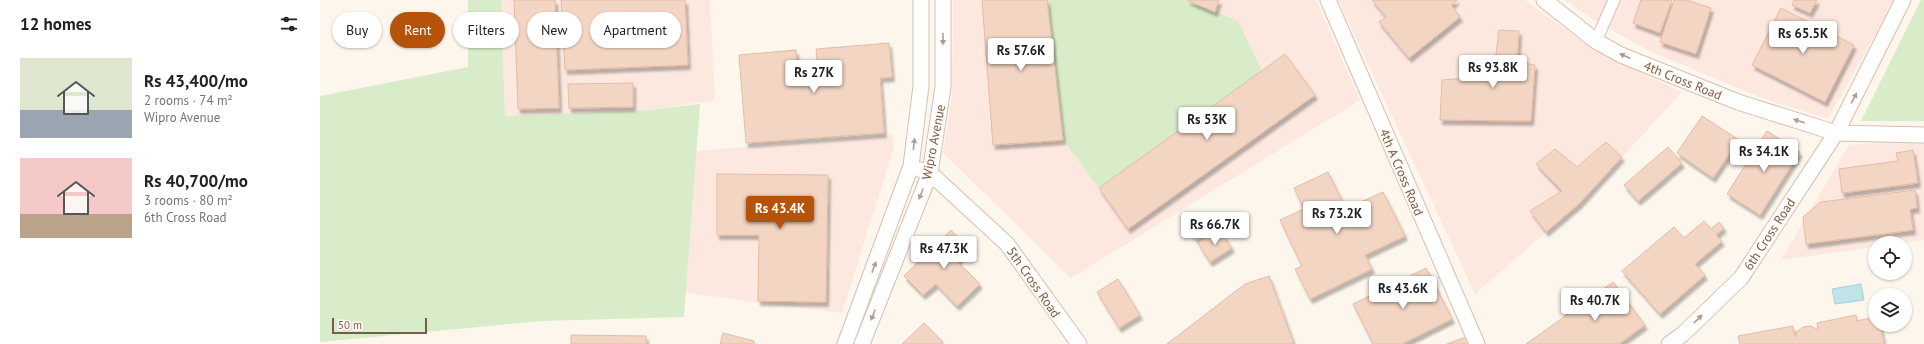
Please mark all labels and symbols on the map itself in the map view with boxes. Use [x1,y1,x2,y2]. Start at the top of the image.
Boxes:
pin: Rs 65.5K [1762,21,1844,55]
one-way arrow [940,33,946,46]
pin: Rs 57.6K [980,38,1062,72]
one-way arrow [1619,53,1630,59]
pin: Rs 93.8K [1452,55,1534,89]
street label: 4th Cross Road [1641,57,1724,104]
pin: Rs 27K [781,60,847,94]
one-way arrow [1850,92,1857,104]
street label: Wipro Avenue [918,103,949,181]
pin: Rs 53K [1174,107,1240,141]
one-way arrow [1793,118,1805,124]
street label: 4th A Cross Road [1376,126,1427,218]
one-way arrow [911,137,917,150]
pin: Rs 34.1K [1723,139,1805,173]
one-way arrow [918,189,924,201]
street label: 6th Cross Road [1740,195,1799,274]
pin: Rs 43.4K [739,196,821,230]
pin: Rs 73.2K [1296,201,1378,235]
pin: Rs 66.7K [1174,212,1256,246]
pin: Rs 47.3K [903,236,985,270]
street label: 5th Cross Road [1003,244,1064,321]
one-way arrow [871,260,877,272]
pin: Rs 43.6K [1362,276,1444,310]
pin: Rs 40.7K [1554,288,1636,322]
one-way arrow [870,310,876,322]
one-way arrow [1693,314,1703,323]
scale bar [332,316,427,335]

